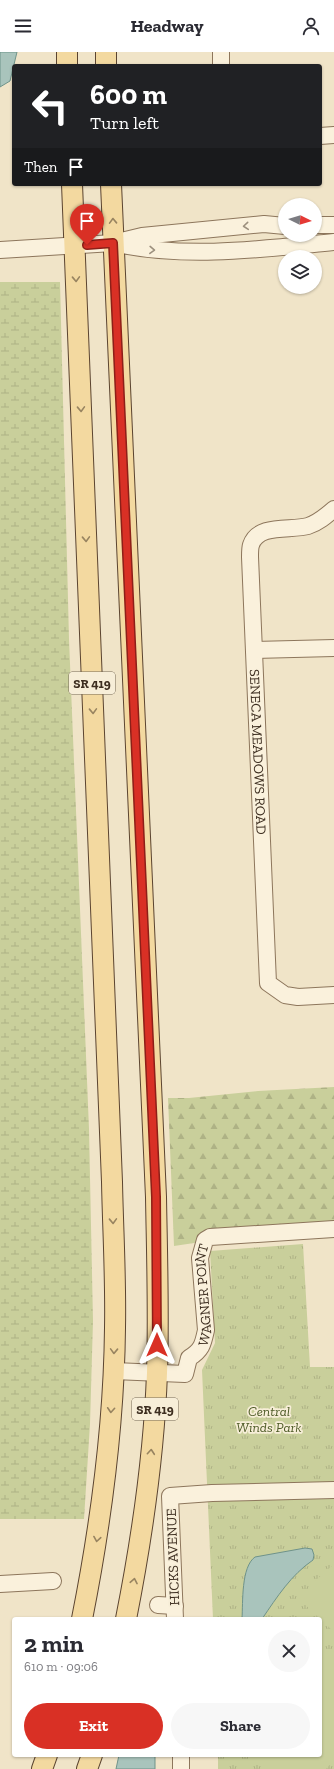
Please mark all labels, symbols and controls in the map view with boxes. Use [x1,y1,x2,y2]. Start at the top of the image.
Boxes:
icon: menu [12,15,34,37]
text: Headway [130,15,204,37]
icon: person [300,15,322,37]
text: 600 m [90,78,167,111]
icon: left [24,80,76,132]
text: Turn left [90,112,159,134]
icon: arrive [65,156,87,178]
text: Then [24,158,57,176]
north arrow [278,198,322,242]
map controls [278,198,322,294]
pin [70,204,104,245]
icon: arrive [76,210,98,232]
one-way arrow [108,218,117,224]
one-way arrow [243,221,249,230]
one-way arrow [149,245,155,254]
button: layers [278,250,322,294]
one-way arrow [71,276,80,282]
one-way arrow [77,406,85,412]
one-way arrow [82,536,90,542]
street label: SENECA MEADOWS ROAD [246,669,270,835]
road number: SR 419 [69,672,115,694]
one-way arrow [89,708,97,714]
one-way arrow [109,1218,117,1224]
street label: WAGNER POINT [191,1242,215,1348]
position arrow [136,1324,178,1366]
one-way arrow [110,1348,119,1354]
road number: SR 419 [132,1398,178,1420]
park label: Central Winds Park [236,1403,302,1436]
one-way arrow [107,1407,116,1413]
one-way arrow [146,1449,155,1455]
street label: HICKS AVENUE [163,1508,183,1606]
one-way arrow [93,1536,101,1542]
one-way arrow [129,1578,138,1584]
text: 2 min [24,1629,84,1658]
button: close [268,1630,310,1672]
text: 610 m · 09:06 [24,1659,98,1674]
button: Exit [24,1703,163,1749]
button: Share [171,1703,310,1749]

